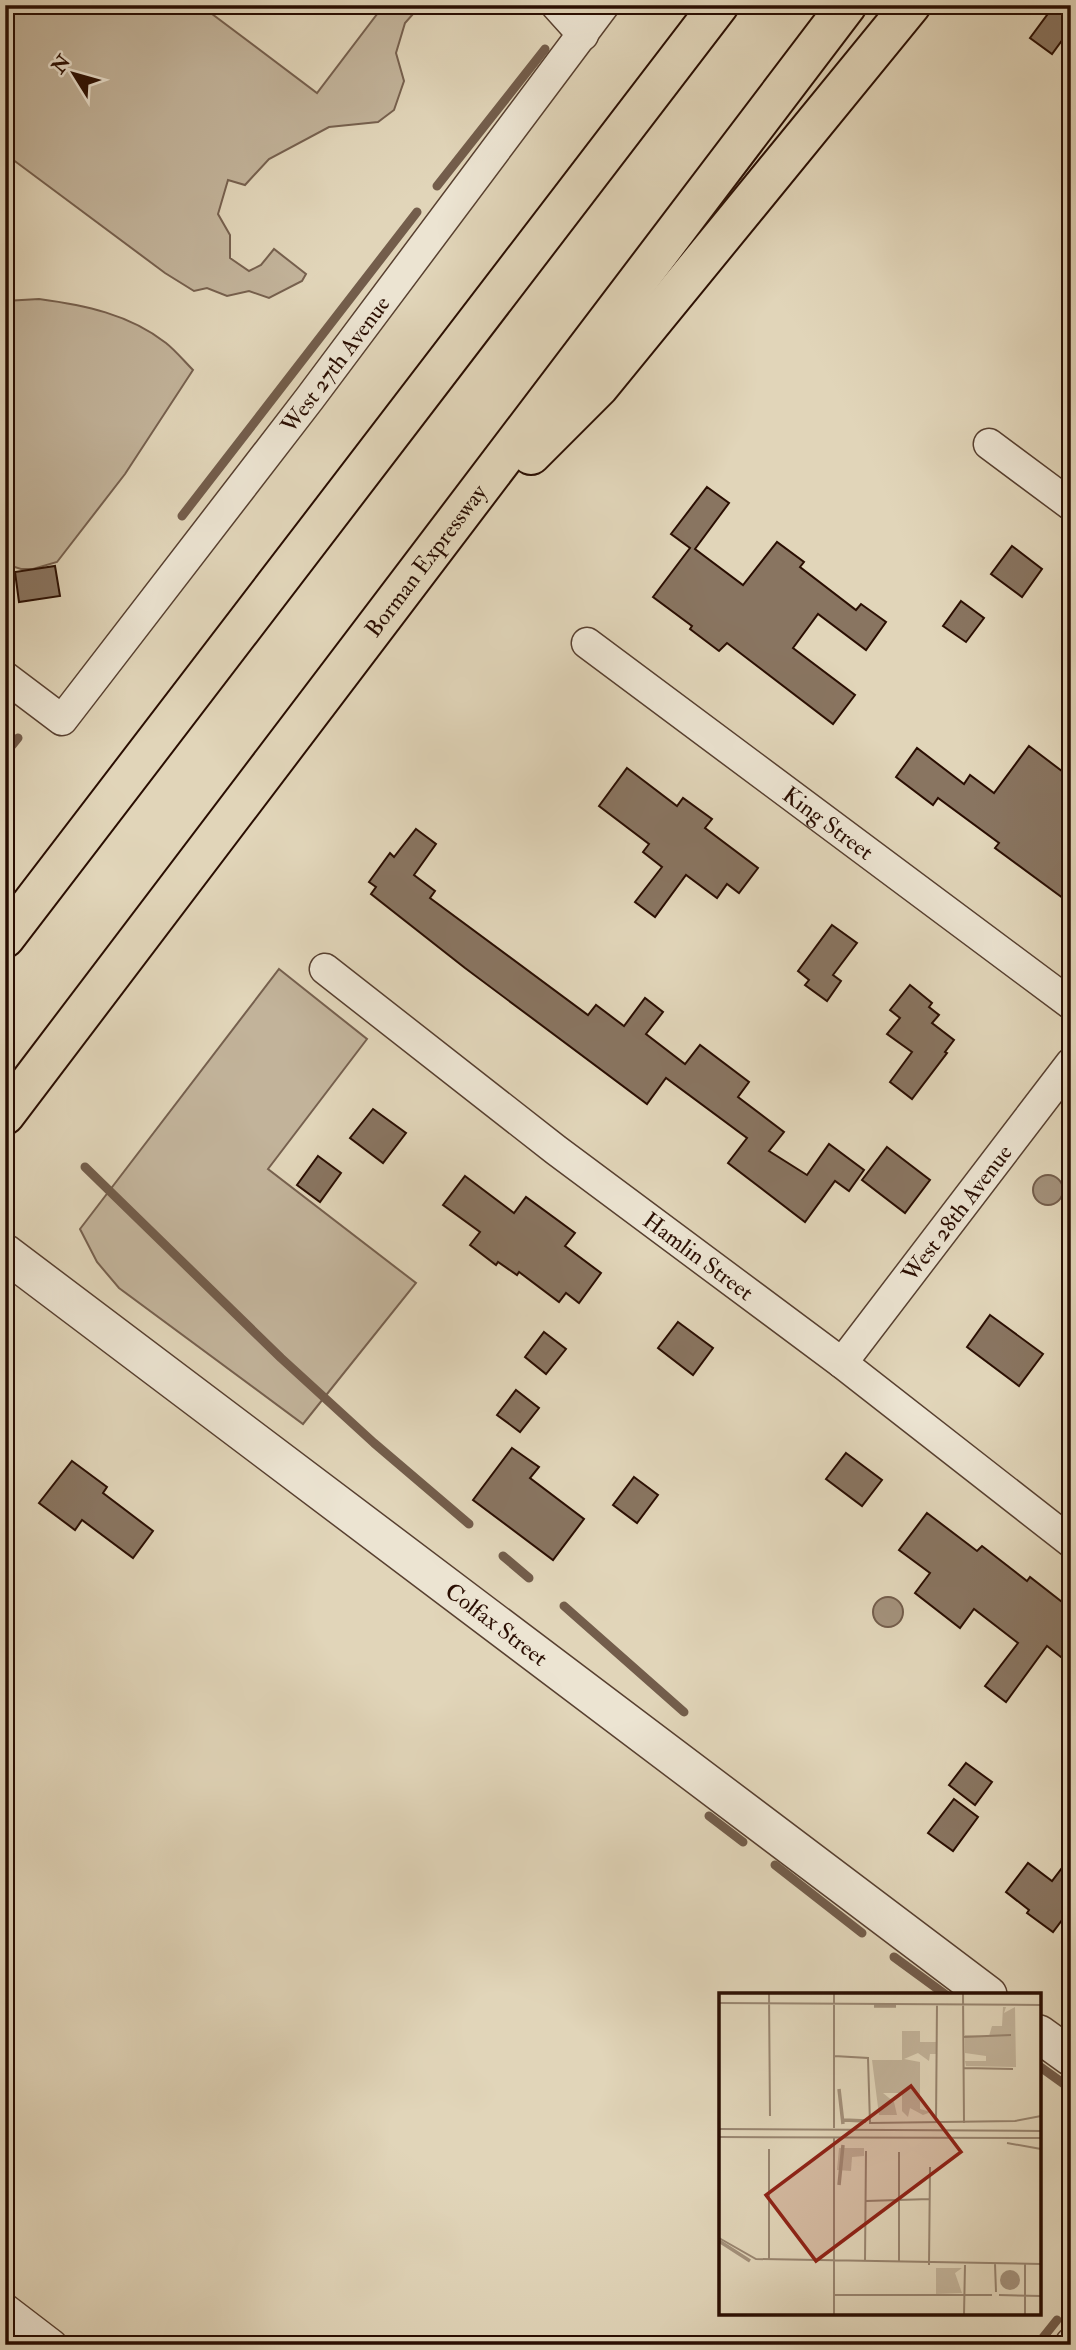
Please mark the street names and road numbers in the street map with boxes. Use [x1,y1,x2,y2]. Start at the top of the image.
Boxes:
street label: West 27th Avenue [274,290,397,440]
street label: Borman Expressway [359,478,494,643]
street label: King Street [777,780,879,867]
street label: West 28th Avenue [895,1139,1019,1288]
street label: Hamlin Street [637,1206,759,1307]
street label: Colfax Street [439,1576,553,1673]

